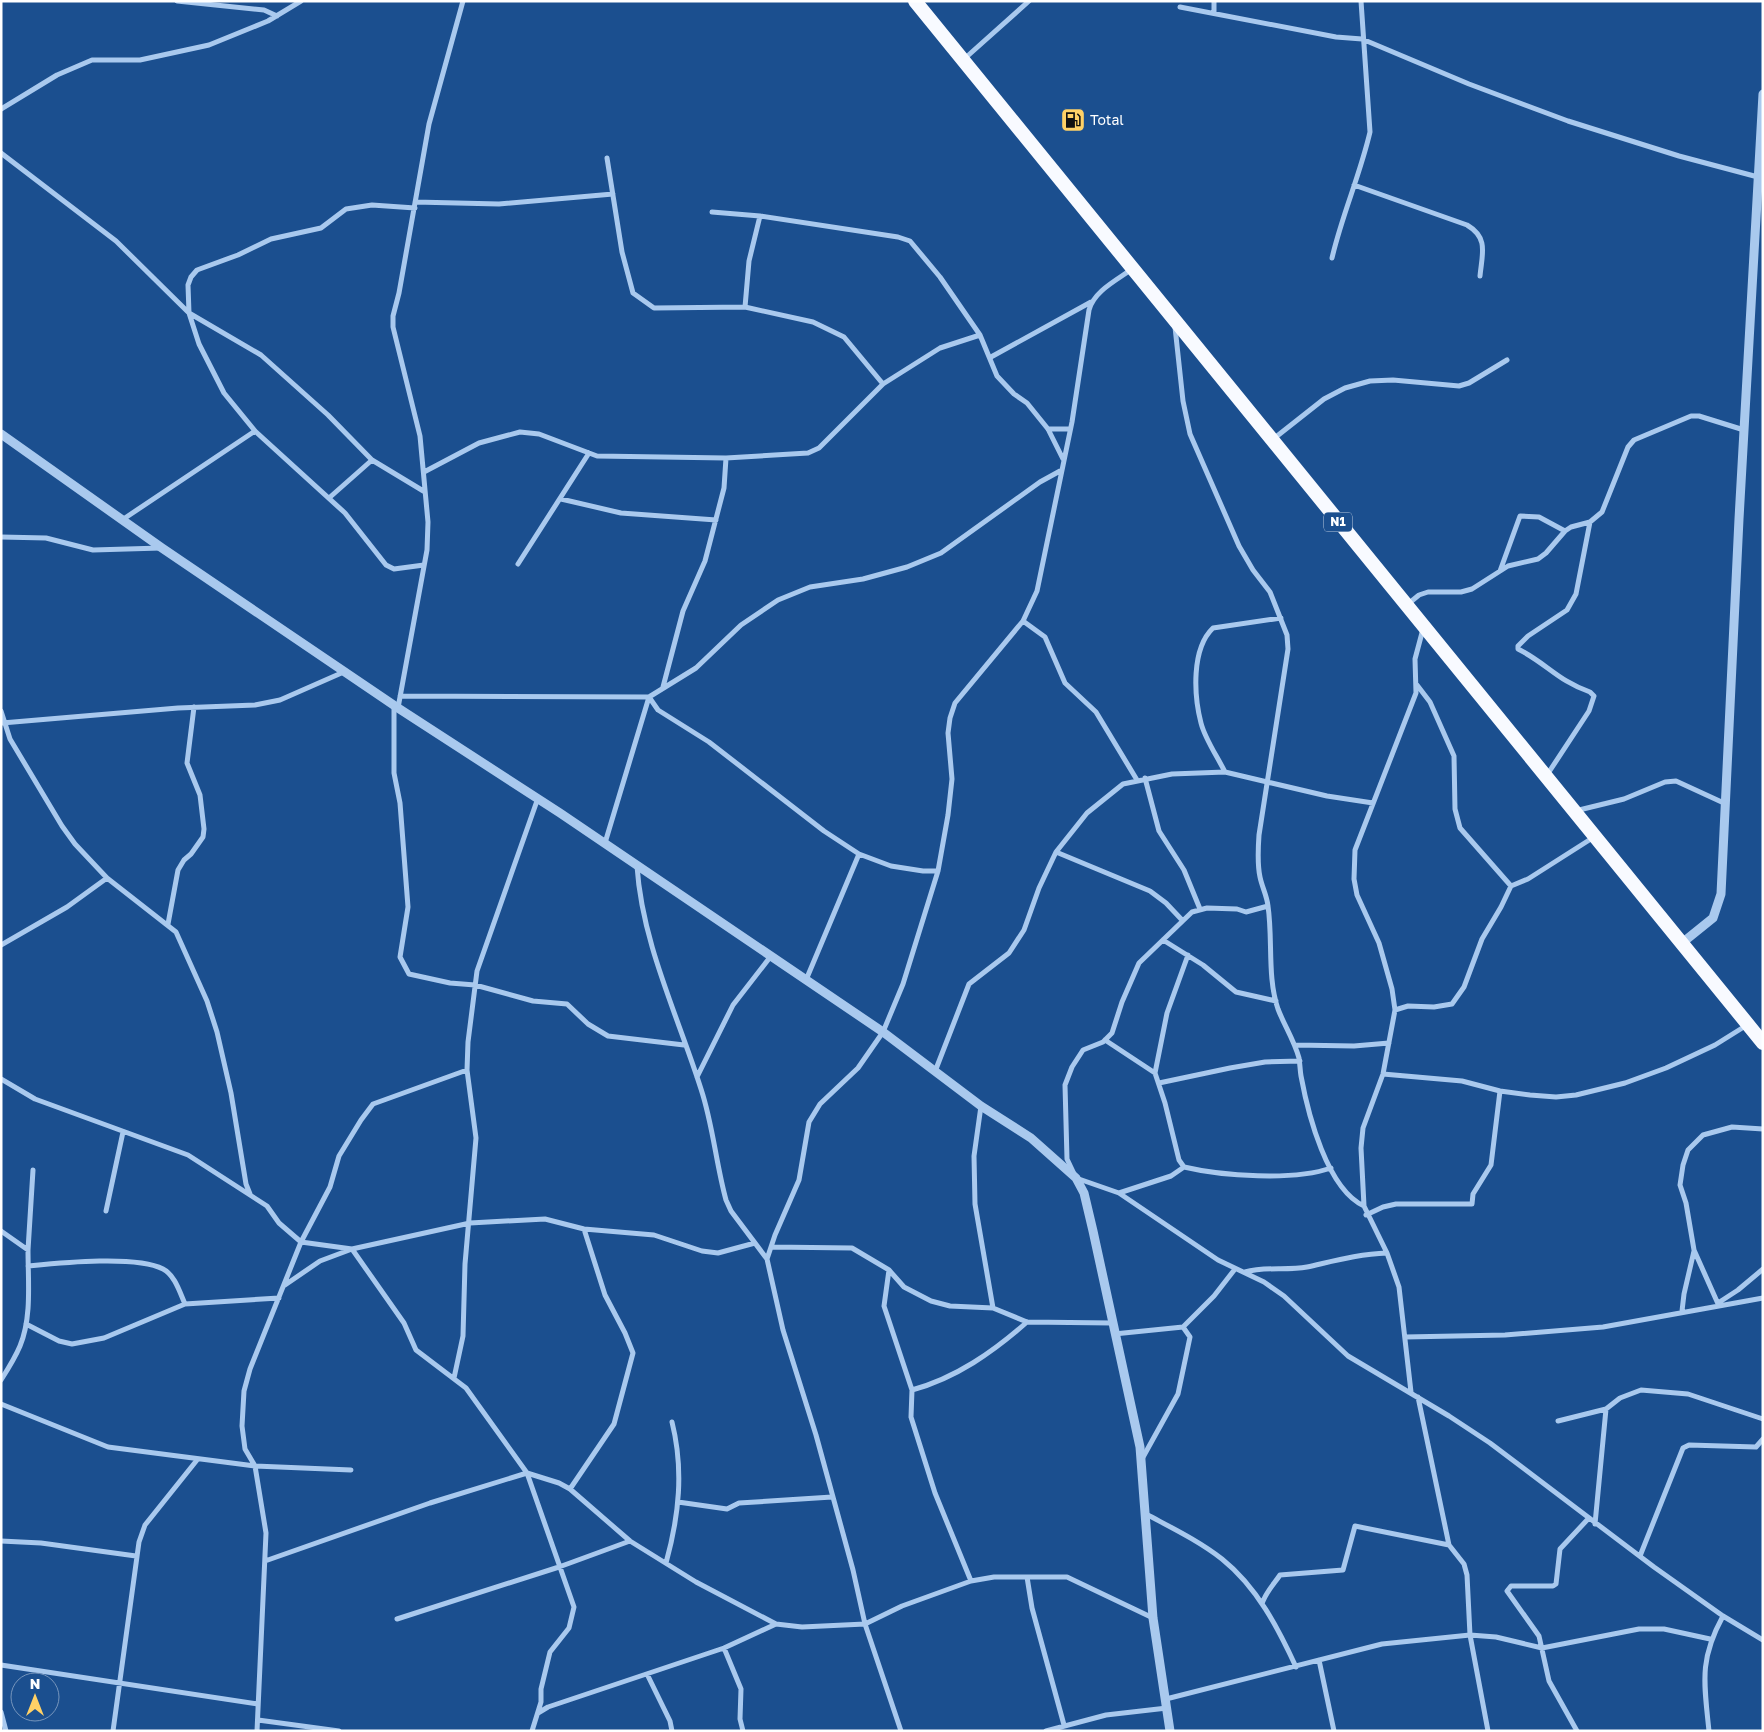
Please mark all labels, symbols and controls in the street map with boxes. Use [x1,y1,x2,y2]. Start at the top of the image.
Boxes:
fuel station icon: Total [1060,107,1086,133]
place label: Total [1090,111,1124,128]
road number: N1 [1324,512,1352,532]
north arrow [10,1672,60,1722]
text: N [30,1675,40,1692]

